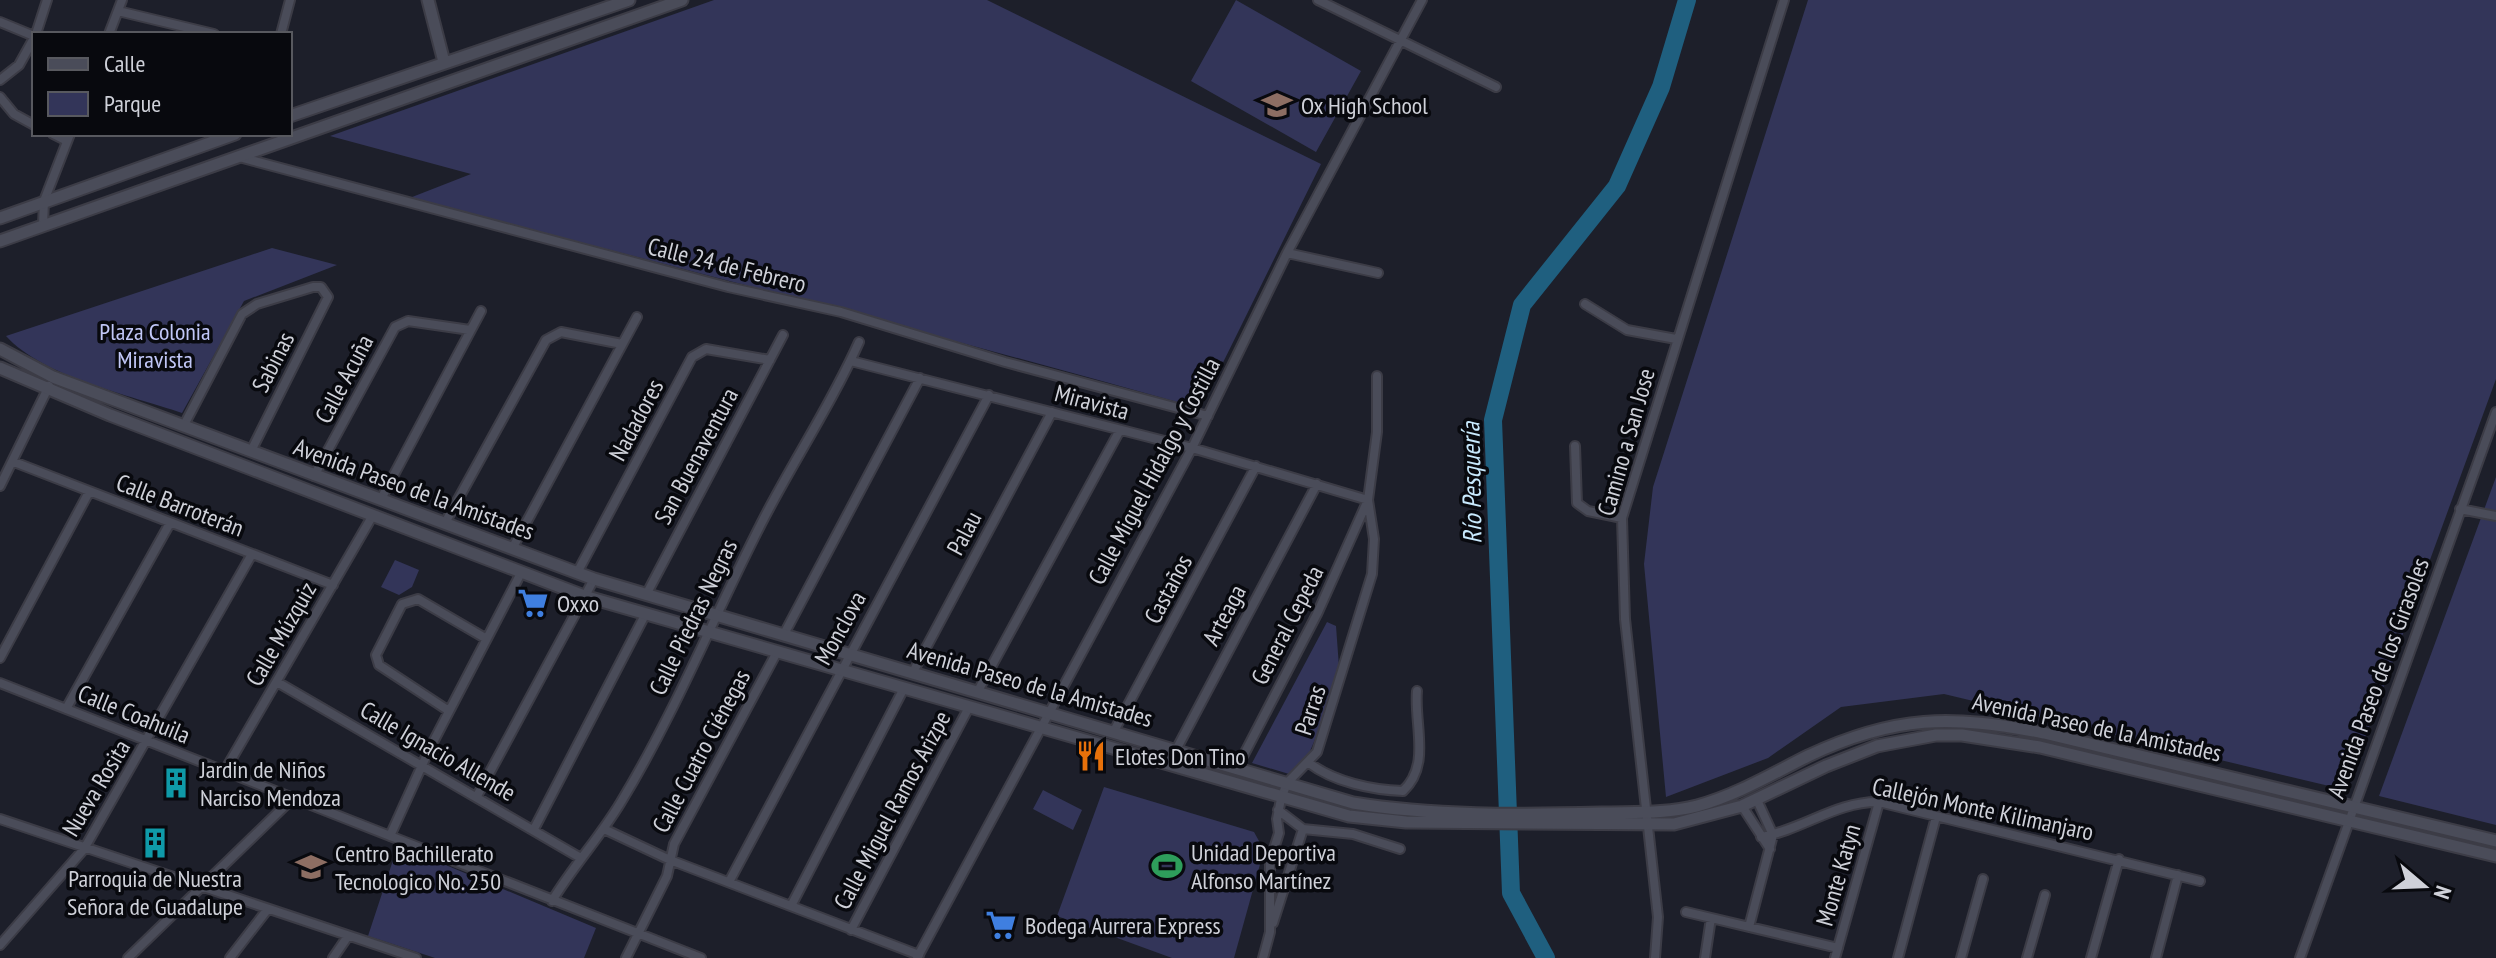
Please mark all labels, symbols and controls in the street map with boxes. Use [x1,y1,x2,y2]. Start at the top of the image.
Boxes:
legend [32,32,292,136]
text: Calle [104,48,145,79]
text: Parque [104,88,161,119]
school or university icon: Ox High School [1260,88,1294,122]
place label: Ox High School [1301,90,1428,121]
street label: Calle 24 de Febrero [645,230,809,300]
park label: Plaza Colonia Miravista [99,316,211,375]
street label: Sabinas [245,327,301,397]
street label: Calle Acuña [308,329,380,429]
street label: Calle Miguel Hidalgo y Costilla [1081,352,1227,590]
street label: Camino a San Jose [1590,365,1662,519]
street label: Nadadores [602,374,670,466]
street label: Miravista [1052,377,1132,427]
street label: San Buenaventura [647,382,745,530]
water label: Río Pesquería [1453,420,1489,544]
street label: Avenida Paseo de la Amistades [290,431,538,547]
street label: Calle Barroterán [112,467,248,543]
street label: Palau [940,506,988,560]
street label: Calle Piedras Negras [642,534,744,700]
street label: Castaños [1137,549,1199,629]
street label: Avenida Paseo de los Girasoles [2320,554,2436,802]
street label: General Cepeda [1244,560,1330,690]
street label: Calle Múzquiz [239,576,323,692]
street label: Arteaga [1195,579,1253,651]
supermarket icon: Oxxo [516,586,550,620]
street label: Monclova [807,586,873,670]
place label: Oxxo [557,588,599,619]
street label: Avenida Paseo de la Amistades [904,634,1156,734]
street label: Calle Cuatro Ciénegas [645,664,757,838]
street label: Calle Coahuila [73,678,195,750]
street label: Parras [1287,681,1333,739]
street label: Avenida Paseo de la Amistades [1970,685,2224,769]
street label: Calle Ignacio Allende [355,694,521,808]
street label: Calle Miguel Ramos Arizpe [827,706,957,914]
street label: Nueva Rosita [55,734,137,842]
restaurant icon: Elotes Don Tino [1074,739,1108,773]
place label: Elotes Don Tino [1115,741,1246,772]
place label: Jardin de Niños Narciso Mendoza [199,754,341,813]
building icon: Jardin de Niños Narciso Mendoza [159,766,193,800]
street label: Callejón Monte Kilimanjaro [1870,770,2096,848]
street label: Monte Katyn [1809,820,1867,930]
building icon: Parroquia de Nuestra Señora de Guadalupe [138,826,172,860]
place label: Unidad Deportiva Alfonso Martínez [1191,837,1336,896]
place label: Centro Bachillerato Tecnologico No. 250 [335,838,501,897]
north arrow [2384,846,2464,926]
sports icon: Unidad Deportiva Alfonso Martínez [1150,849,1184,883]
school or university icon: Centro Bachillerato Tecnologico No. 250 [294,850,328,884]
place label: Parroquia de Nuestra Señora de Guadalupe [67,863,243,922]
text: N [2428,882,2458,903]
supermarket icon: Bodega Aurrera Express [984,908,1018,942]
place label: Bodega Aurrera Express [1025,910,1221,941]

